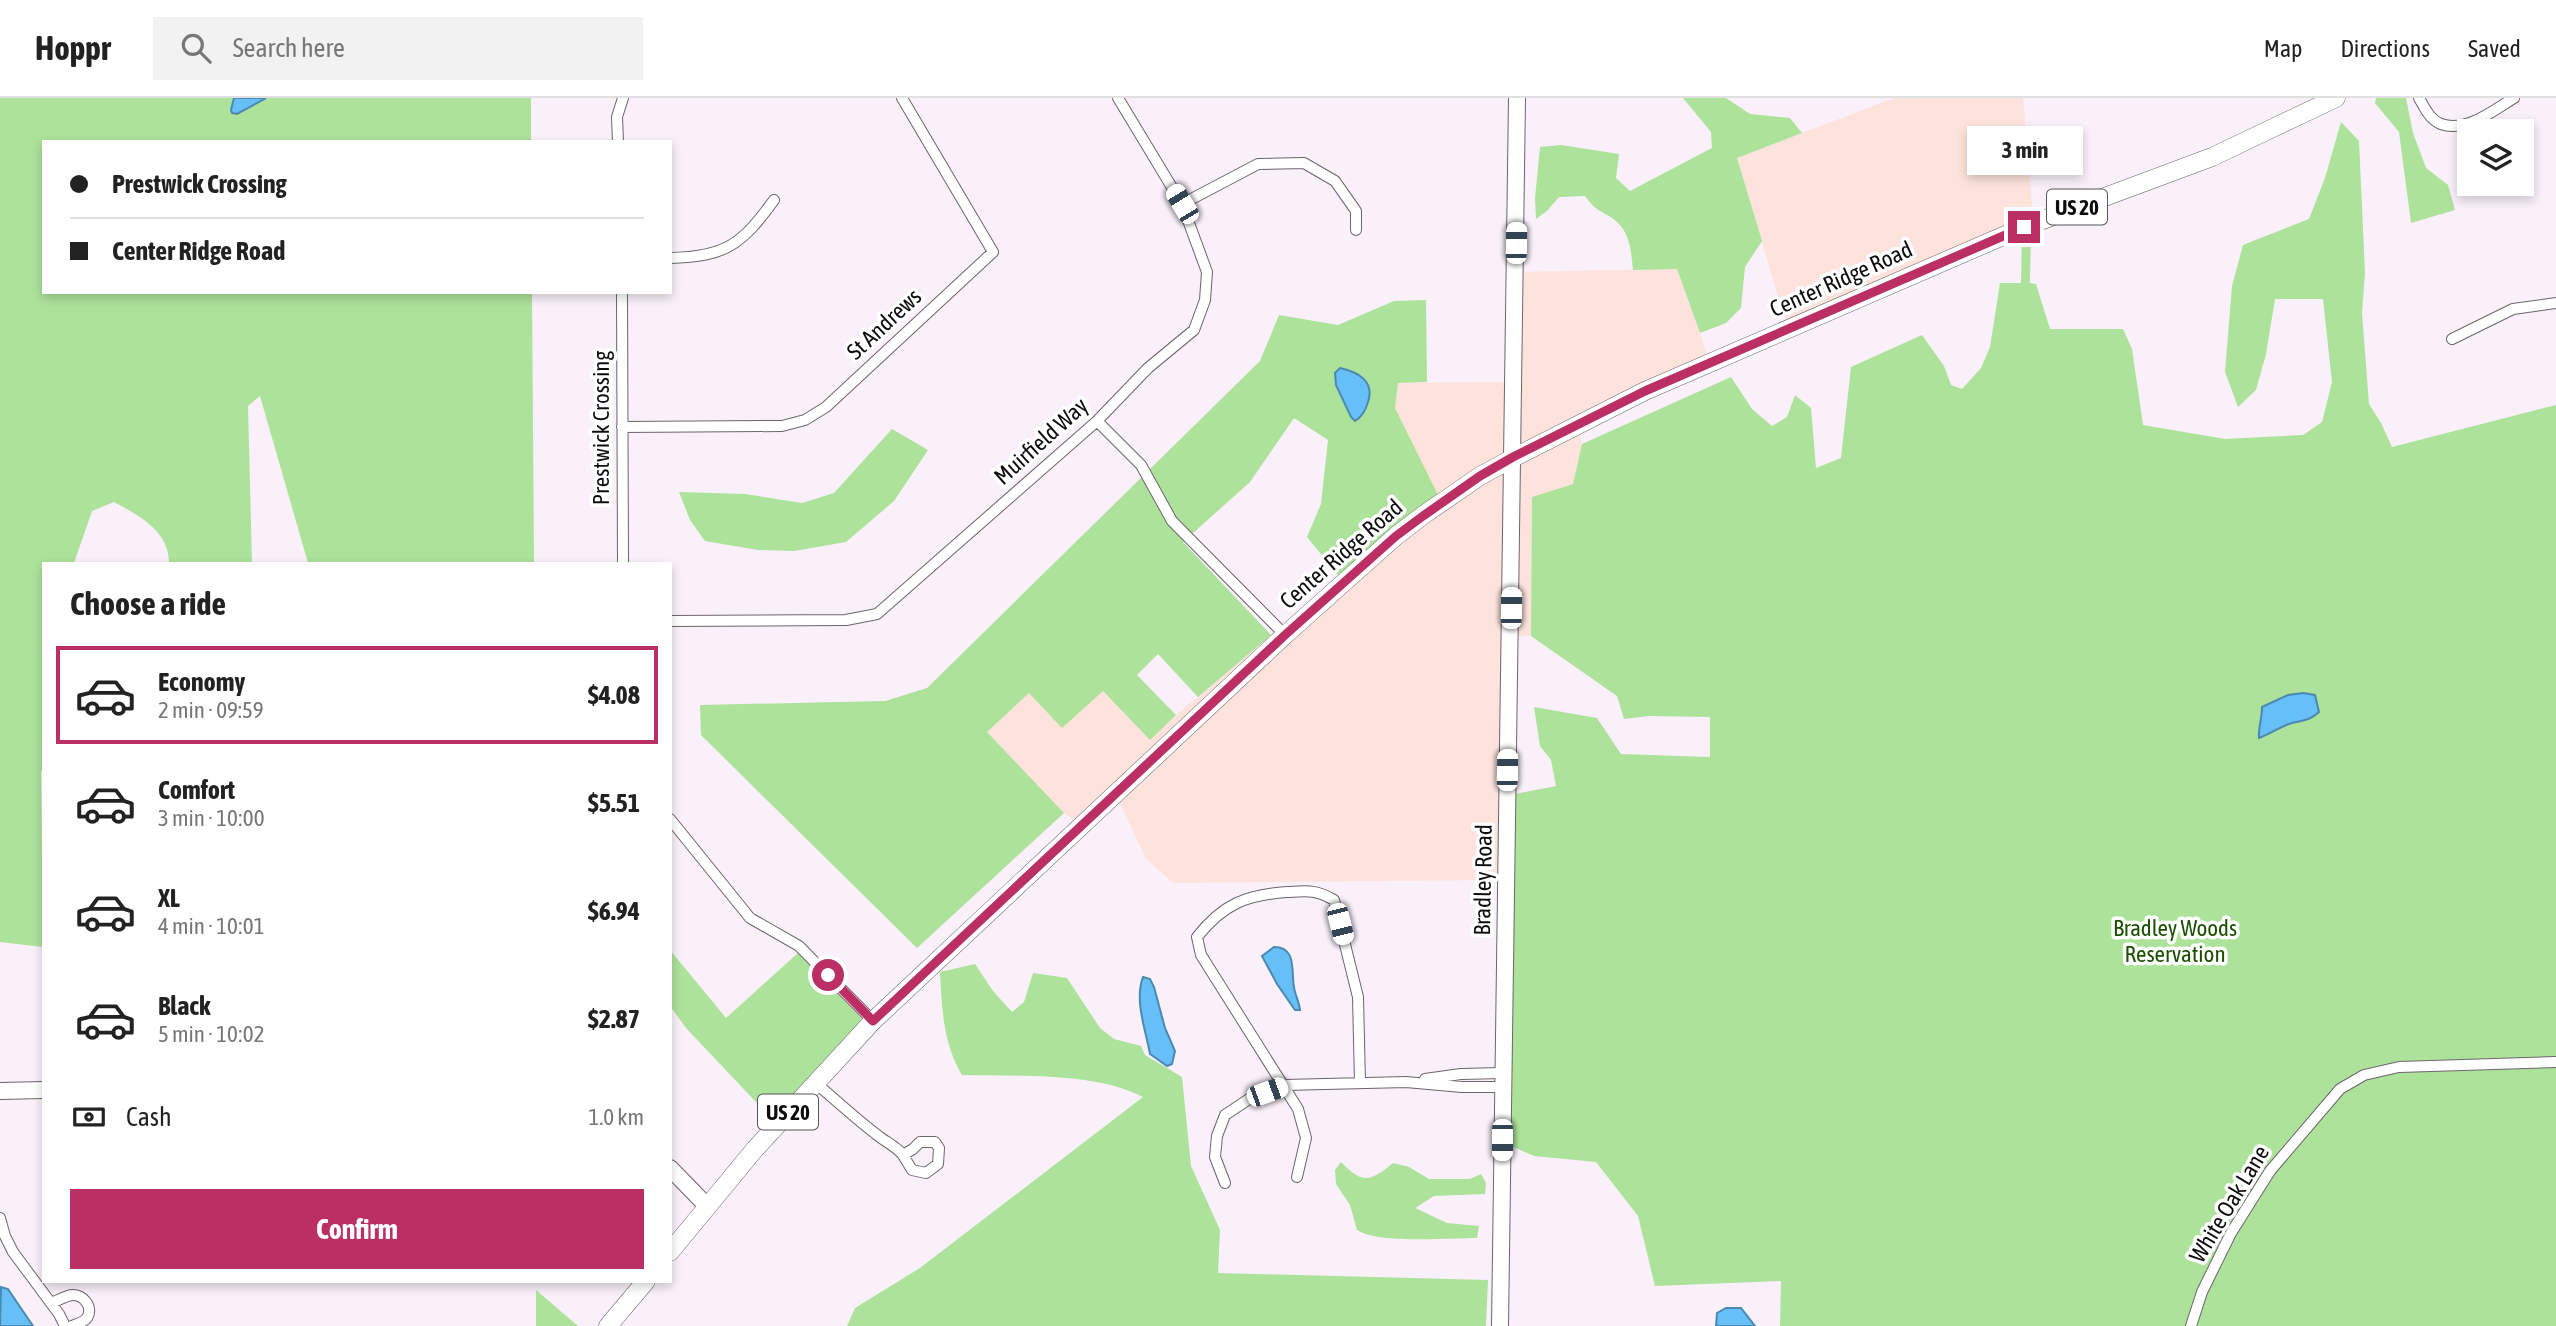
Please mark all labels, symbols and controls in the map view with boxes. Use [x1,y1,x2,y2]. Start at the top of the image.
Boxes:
search box [153,17,643,80]
text: Hoppr [35,29,111,67]
icon: search [177,29,215,67]
text: Search here [233,33,345,63]
text: Map [2264,35,2302,62]
text: Directions [2340,35,2430,62]
text: Saved [2468,35,2521,62]
map controls [2457,119,2534,196]
button: layers [2457,119,2534,196]
callout: 3 min [1966,125,2082,174]
text: 3 min [2002,137,2048,163]
text: Prestwick Crossing [112,169,287,199]
car [1163,181,1202,227]
road number: US 20 [2047,190,2107,224]
route end [2008,211,2040,243]
car [1506,222,1527,264]
text: Center Ridge Road [112,236,285,266]
street label: Center Ridge Road [1766,236,1916,322]
street label: St Andrews [842,283,926,365]
street label: Prestwick Crossing [588,351,614,505]
street label: Muirfield Way [989,392,1093,490]
street label: Center Ridge Road [1275,494,1407,614]
text: Choose a ride [70,585,226,622]
car [1501,587,1522,629]
icon: car [74,664,137,727]
text: Economy [158,667,245,697]
text: $4.08 [588,680,640,710]
text: 2 min · 09:59 [158,697,264,723]
car [1497,749,1518,791]
icon: car [74,772,137,835]
text: Comfort [158,775,235,805]
text: $5.51 [588,788,640,818]
text: 3 min · 10:00 [158,805,264,831]
street label: Bradley Road [1469,824,1497,936]
icon: car [74,880,137,943]
text: XL [158,883,180,913]
text: $6.94 [588,896,640,926]
car [1325,901,1356,947]
text: 4 min · 10:01 [158,913,264,939]
park label: Bradley Woods Reservation [2113,915,2237,967]
route start [812,959,844,991]
icon: car [74,988,137,1051]
text: Black [158,991,210,1021]
text: $2.87 [588,1004,640,1034]
text: 5 min · 10:02 [158,1021,264,1047]
car [1244,1075,1291,1109]
road number: US 20 [758,1094,818,1130]
icon: cash [70,1098,108,1136]
text: Cash [126,1102,172,1132]
text: 1.0 km [588,1104,644,1130]
car [1492,1119,1513,1161]
street label: White Oak Lane [2184,1141,2274,1267]
button: Confirm [70,1189,644,1269]

